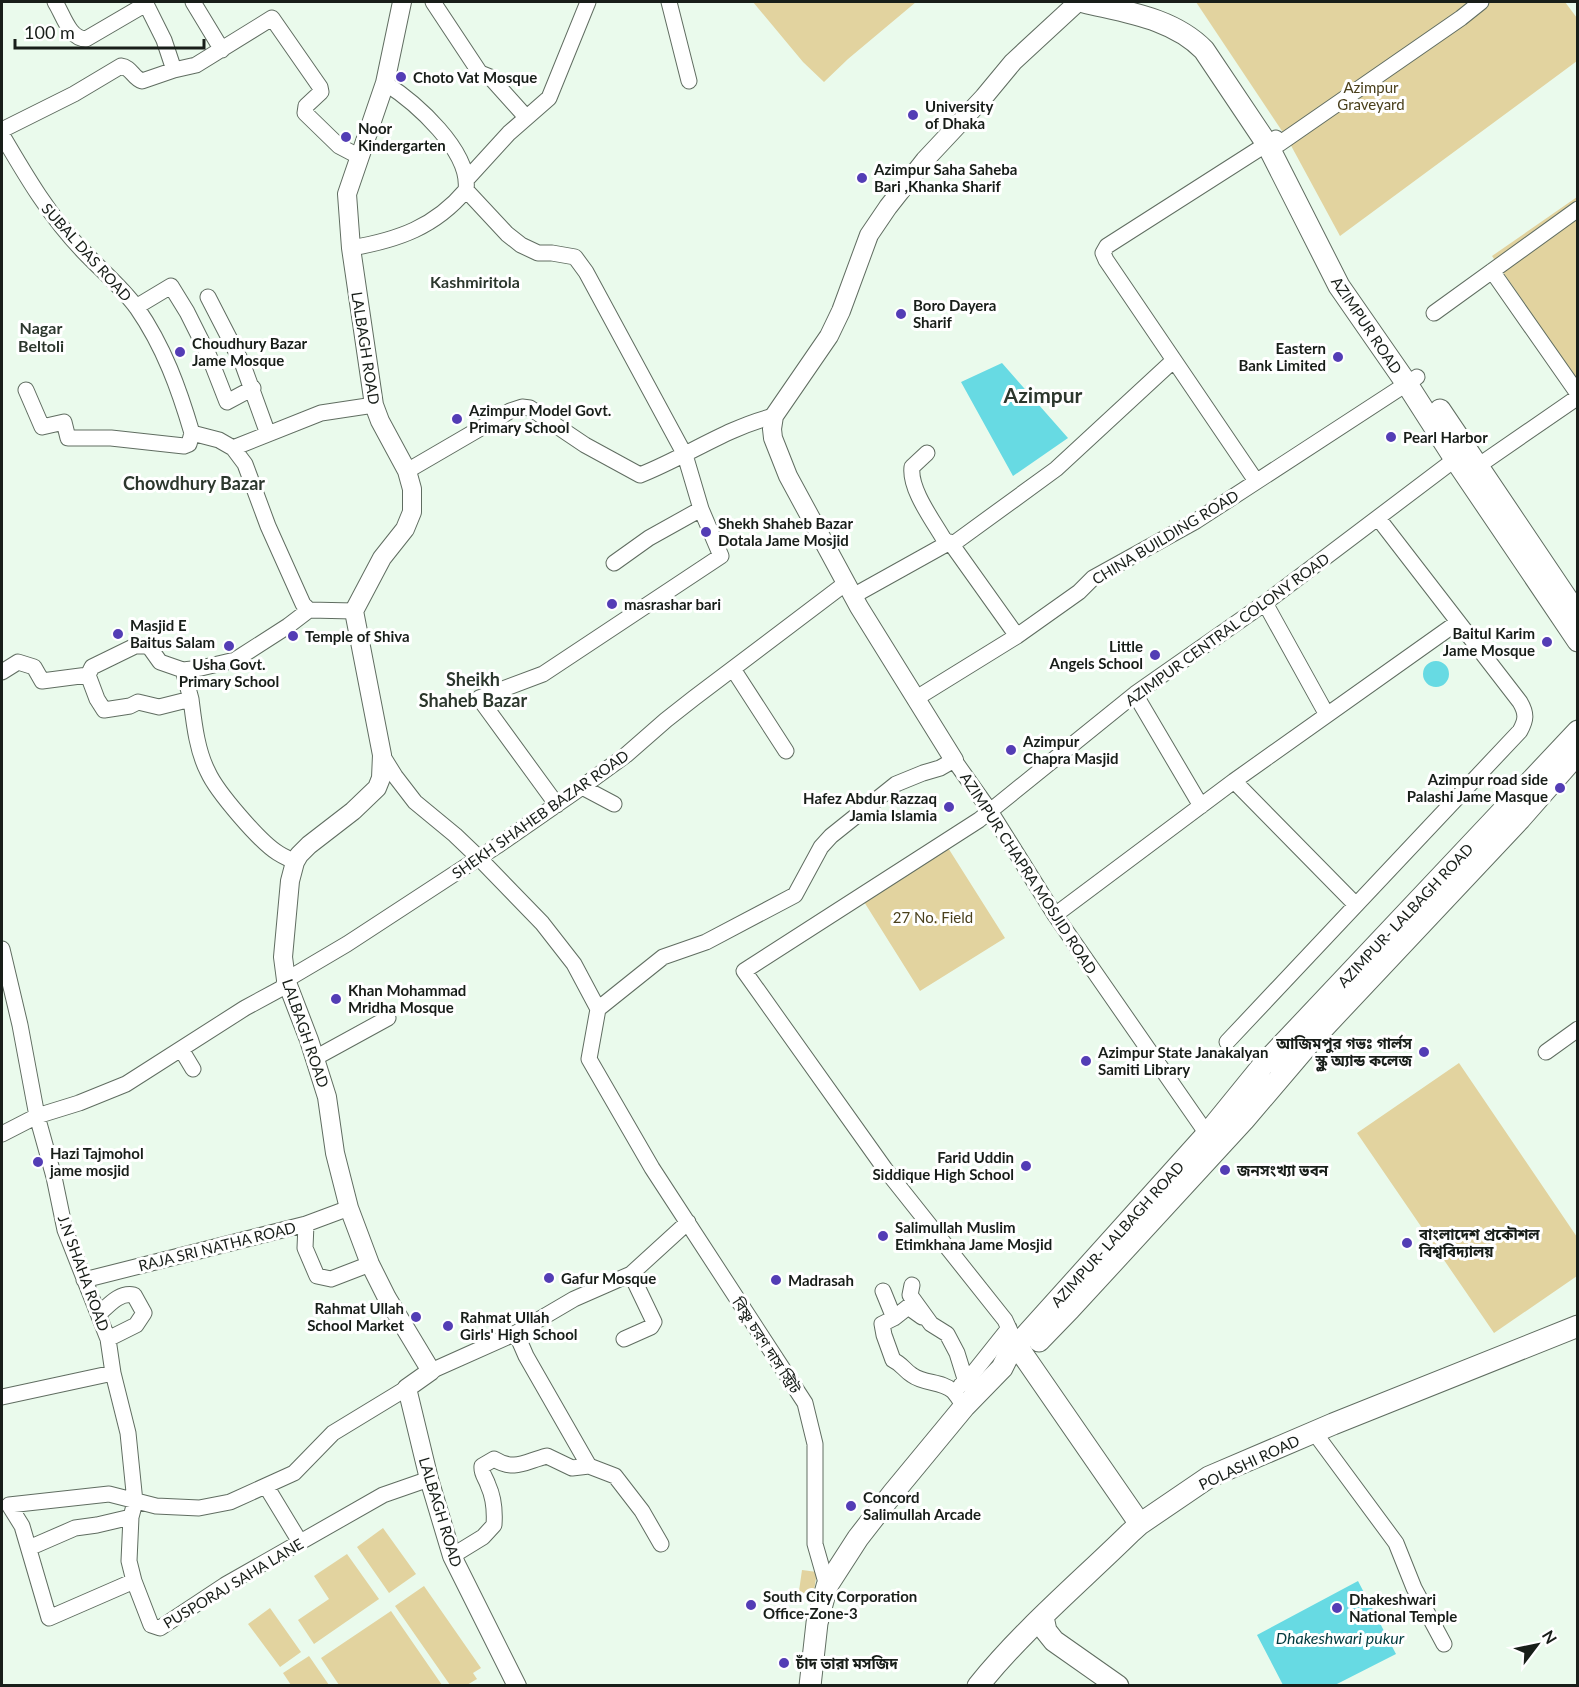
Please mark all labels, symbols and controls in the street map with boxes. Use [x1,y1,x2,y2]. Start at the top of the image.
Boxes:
scale bar [15,12,204,50]
text: 100 m [24,21,75,43]
place label: Choto Vat Mosque [413,68,537,86]
marker: Choto Vat Mosque [394,70,408,84]
park label: Azimpur Graveyard [1337,78,1405,113]
place label: University of Dhaka [925,97,993,132]
marker: University of Dhaka [906,108,920,122]
place label: Noor Kindergarten [358,119,446,154]
marker: Noor Kindergarten [339,130,353,144]
place label: Azimpur Saha Saheba Bari ,Khanka Sharif [873,160,1017,195]
marker: Azimpur Saha Saheba Bari ,Khanka Sharif [855,171,869,185]
street label: SUBAL DAS ROAD [38,199,136,305]
district label: Kashmiritola [430,272,520,291]
street label: AZIMPUR ROAD [1328,273,1406,377]
street label: LALBAGH ROAD [348,290,384,406]
place label: Boro Dayera Sharif [913,296,996,331]
marker: Boro Dayera Sharif [894,307,908,321]
district label: Nagar Beltoli [18,318,64,355]
place label: Choudhury Bazar Jame Mosque [192,334,308,369]
place label: Eastern Bank Limited [1238,339,1326,374]
marker: Choudhury Bazar Jame Mosque [173,345,187,359]
marker: Eastern Bank Limited [1331,350,1345,364]
district label: Azimpur [1003,382,1083,407]
place label: Azimpur Model Govt. Primary School [468,401,611,436]
marker: Azimpur Model Govt. Primary School [450,412,464,426]
place label: Pearl Harbor [1403,428,1488,446]
marker: Pearl Harbor [1384,430,1398,444]
district label: Chowdhury Bazar [123,472,265,494]
street label: CHINA BUILDING ROAD [1088,486,1242,588]
place label: Shekh Shaheb Bazar Dotala Jame Mosjid [718,514,853,549]
marker: Shekh Shaheb Bazar Dotala Jame Mosjid [699,525,713,539]
street label: AZIMPUR CENTRAL COLONY ROAD [1121,549,1333,709]
place label: masrashar bari [624,595,721,613]
marker: masrashar bari [605,597,619,611]
place label: Masjid E Baitus Salam [130,616,215,651]
place label: Baitul Karim Jame Mosque [1443,624,1535,659]
marker: Masjid E Baitus Salam [111,627,125,641]
place label: Temple of Shiva [305,627,410,645]
marker: Temple of Shiva [286,629,300,643]
marker: Baitul Karim Jame Mosque [1540,635,1554,649]
place label: Little Angels School [1049,637,1143,672]
marker: Usha Govt. Primary School [222,639,236,653]
marker: Little Angels School [1148,648,1162,662]
place label: Usha Govt. Primary School [179,655,279,690]
district label: Sheikh Shaheb Bazar [419,668,527,711]
place label: Azimpur Chapra Masjid [1022,732,1119,767]
marker: Azimpur Chapra Masjid [1004,743,1018,757]
street label: SHEKH SHAHEB BAZAR ROAD [448,746,632,882]
street label: AZIMPUR CHAPRA MOSJID ROAD [957,769,1101,977]
place label: Azimpur road side Palashi Jame Masque [1407,770,1548,805]
marker: Azimpur road side Palashi Jame Masque [1553,781,1567,795]
place label: Hafez Abdur Razzaq Jamia Islamia [803,789,937,824]
marker: Hafez Abdur Razzaq Jamia Islamia [942,800,956,814]
street label: AZIMPUR- LALBAGH ROAD [1334,839,1476,991]
park label: 27 No. Field [893,908,973,926]
street label: LALBAGH ROAD [279,976,333,1090]
place label: Khan Mohammad Mridha Mosque [348,981,466,1016]
marker: Khan Mohammad Mridha Mosque [329,992,343,1006]
place label: আজিমপুর গভঃ গার্লস স্কুল অ্যান্ড কলেজ [1275,1034,1412,1072]
place label: Azimpur State Janakalyan Samiti Library [1097,1043,1268,1078]
marker: আজিমপুর গভঃ গার্লস স্কুল অ্যান্ড কলেজ [1417,1045,1431,1059]
marker: Azimpur State Janakalyan Samiti Library [1079,1054,1093,1068]
place label: Hazi Tajmohol jame mosjid [49,1144,144,1179]
place label: Farid Uddin Siddique High School [872,1148,1014,1183]
marker: Hazi Tajmohol jame mosjid [31,1155,45,1169]
street label: AZIMPUR- LALBAGH ROAD [1047,1157,1187,1311]
marker: Farid Uddin Siddique High School [1019,1159,1033,1173]
place label: জনসংখ্যা ভবন [1236,1161,1329,1179]
marker: জনসংখ্যা ভবন [1218,1163,1232,1177]
street label: J.N SHAHA ROAD [55,1212,113,1334]
street label: RAJA SRI NATHA ROAD [136,1218,298,1274]
place label: Salimullah Muslim Etimkhana Jame Mosjid [895,1218,1052,1253]
place label: বাংলাদেশ প্রকৌশল বিশ্ববিদ্যালয় [1418,1225,1540,1260]
marker: Salimullah Muslim Etimkhana Jame Mosjid [876,1229,890,1243]
marker: বাংলাদেশ প্রকৌশল বিশ্ববিদ্যালয় [1400,1236,1414,1250]
place label: Gafur Mosque [561,1269,656,1287]
marker: Gafur Mosque [542,1271,556,1285]
place label: Madrasah [788,1271,854,1289]
marker: Madrasah [769,1273,783,1287]
street label: বিষ্ণু চরণ দাস স্ট্রিট [728,1293,805,1398]
place label: Rahmat Ullah School Market [307,1299,404,1334]
place label: Rahmat Ullah Girls' High School [460,1308,578,1343]
marker: Rahmat Ullah School Market [409,1310,423,1324]
marker: Rahmat Ullah Girls' High School [441,1319,455,1333]
street label: POLASHI ROAD [1196,1431,1302,1493]
street label: LALBAGH ROAD [416,1455,466,1569]
place label: Concord Salimullah Arcade [863,1488,981,1523]
marker: Concord Salimullah Arcade [844,1499,858,1513]
street label: PUSPORAJ SAHA LANE [160,1534,306,1632]
place label: South City Corporation Office-Zone-3 [763,1587,917,1622]
place label: Dhakeshwari National Temple [1349,1590,1457,1625]
marker: South City Corporation Office-Zone-3 [744,1598,758,1612]
marker: Dhakeshwari National Temple [1330,1601,1344,1615]
north arrow [1507,1615,1567,1675]
text: N [1539,1627,1561,1647]
water label: Dhakeshwari pukur [1276,1628,1405,1647]
place label: চাঁদ তারা মসজিদ [795,1654,898,1672]
marker: চাঁদ তারা মসজিদ [777,1656,791,1670]

